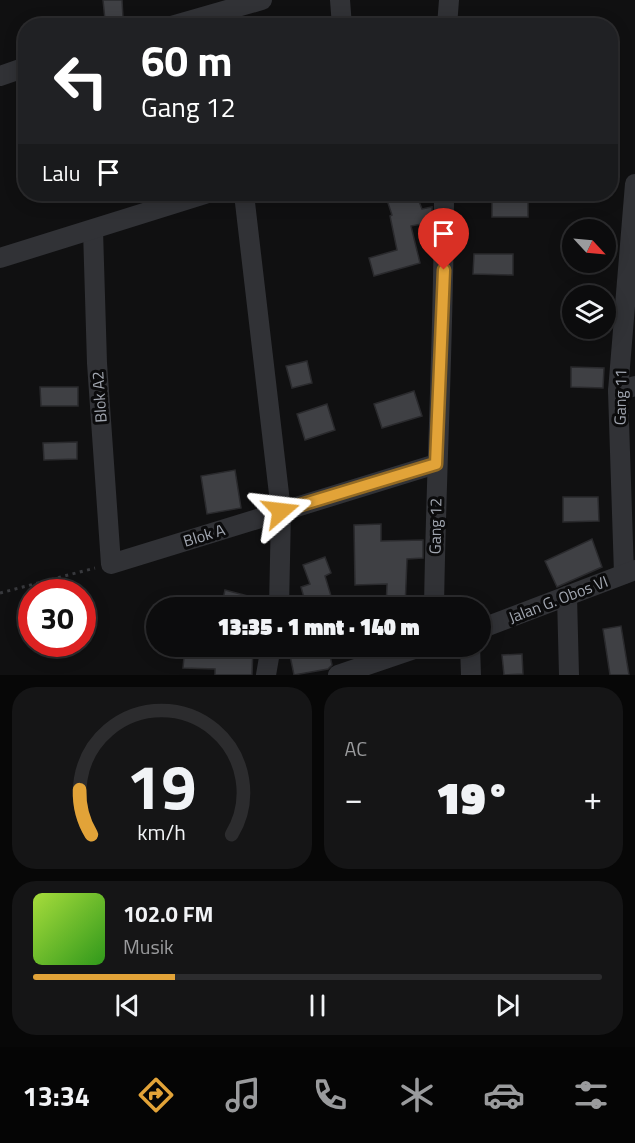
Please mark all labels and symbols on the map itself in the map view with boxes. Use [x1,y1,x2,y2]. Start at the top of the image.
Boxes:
pin [418,208,469,270]
north arrow [562,219,616,273]
street label: Gang 11 [608,369,632,425]
street label: Blok A2 [85,370,113,424]
position arrow [249,479,313,543]
street label: Gang 12 [423,498,447,554]
street label: Blok A [180,517,228,553]
street label: Jalan G. Obos VI [505,569,611,629]
speed limit sign: 30 [18,579,96,657]

